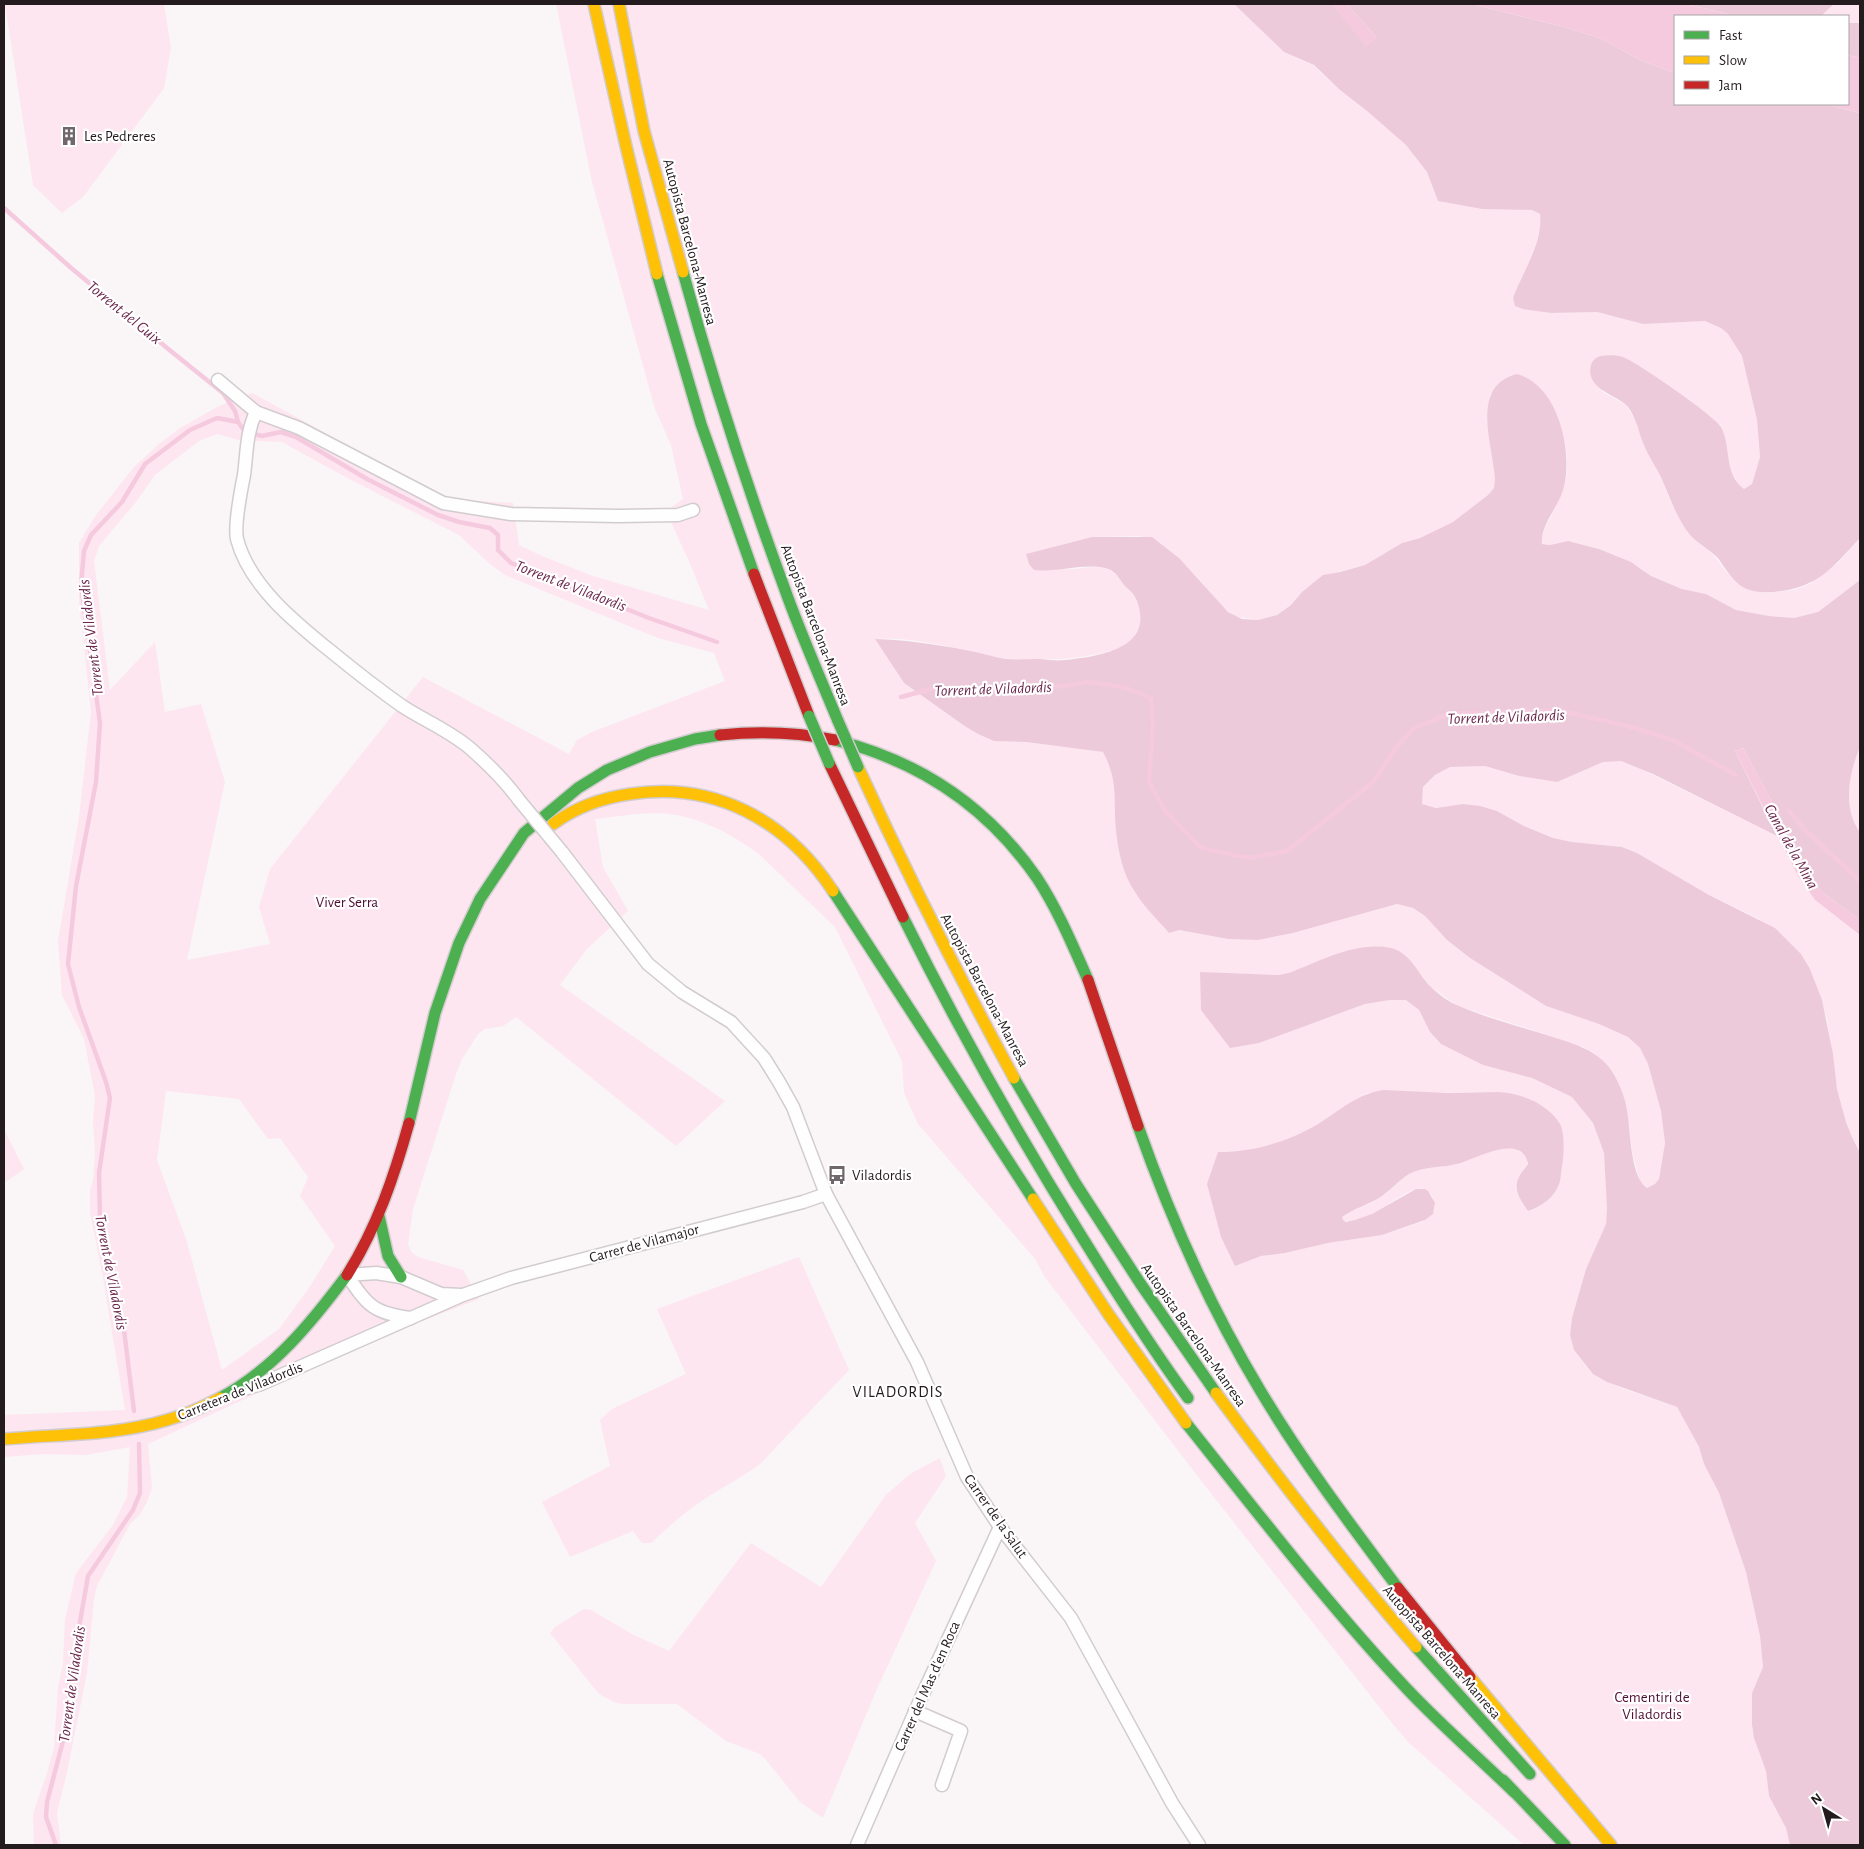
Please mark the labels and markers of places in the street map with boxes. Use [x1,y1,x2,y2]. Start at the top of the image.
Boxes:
building icon: Les Pedreres [58,125,80,147]
place label: Les Pedreres [84,129,156,144]
bus stop icon: Viladordis [826,1164,848,1186]
place label: Viladordis [852,1168,911,1183]

